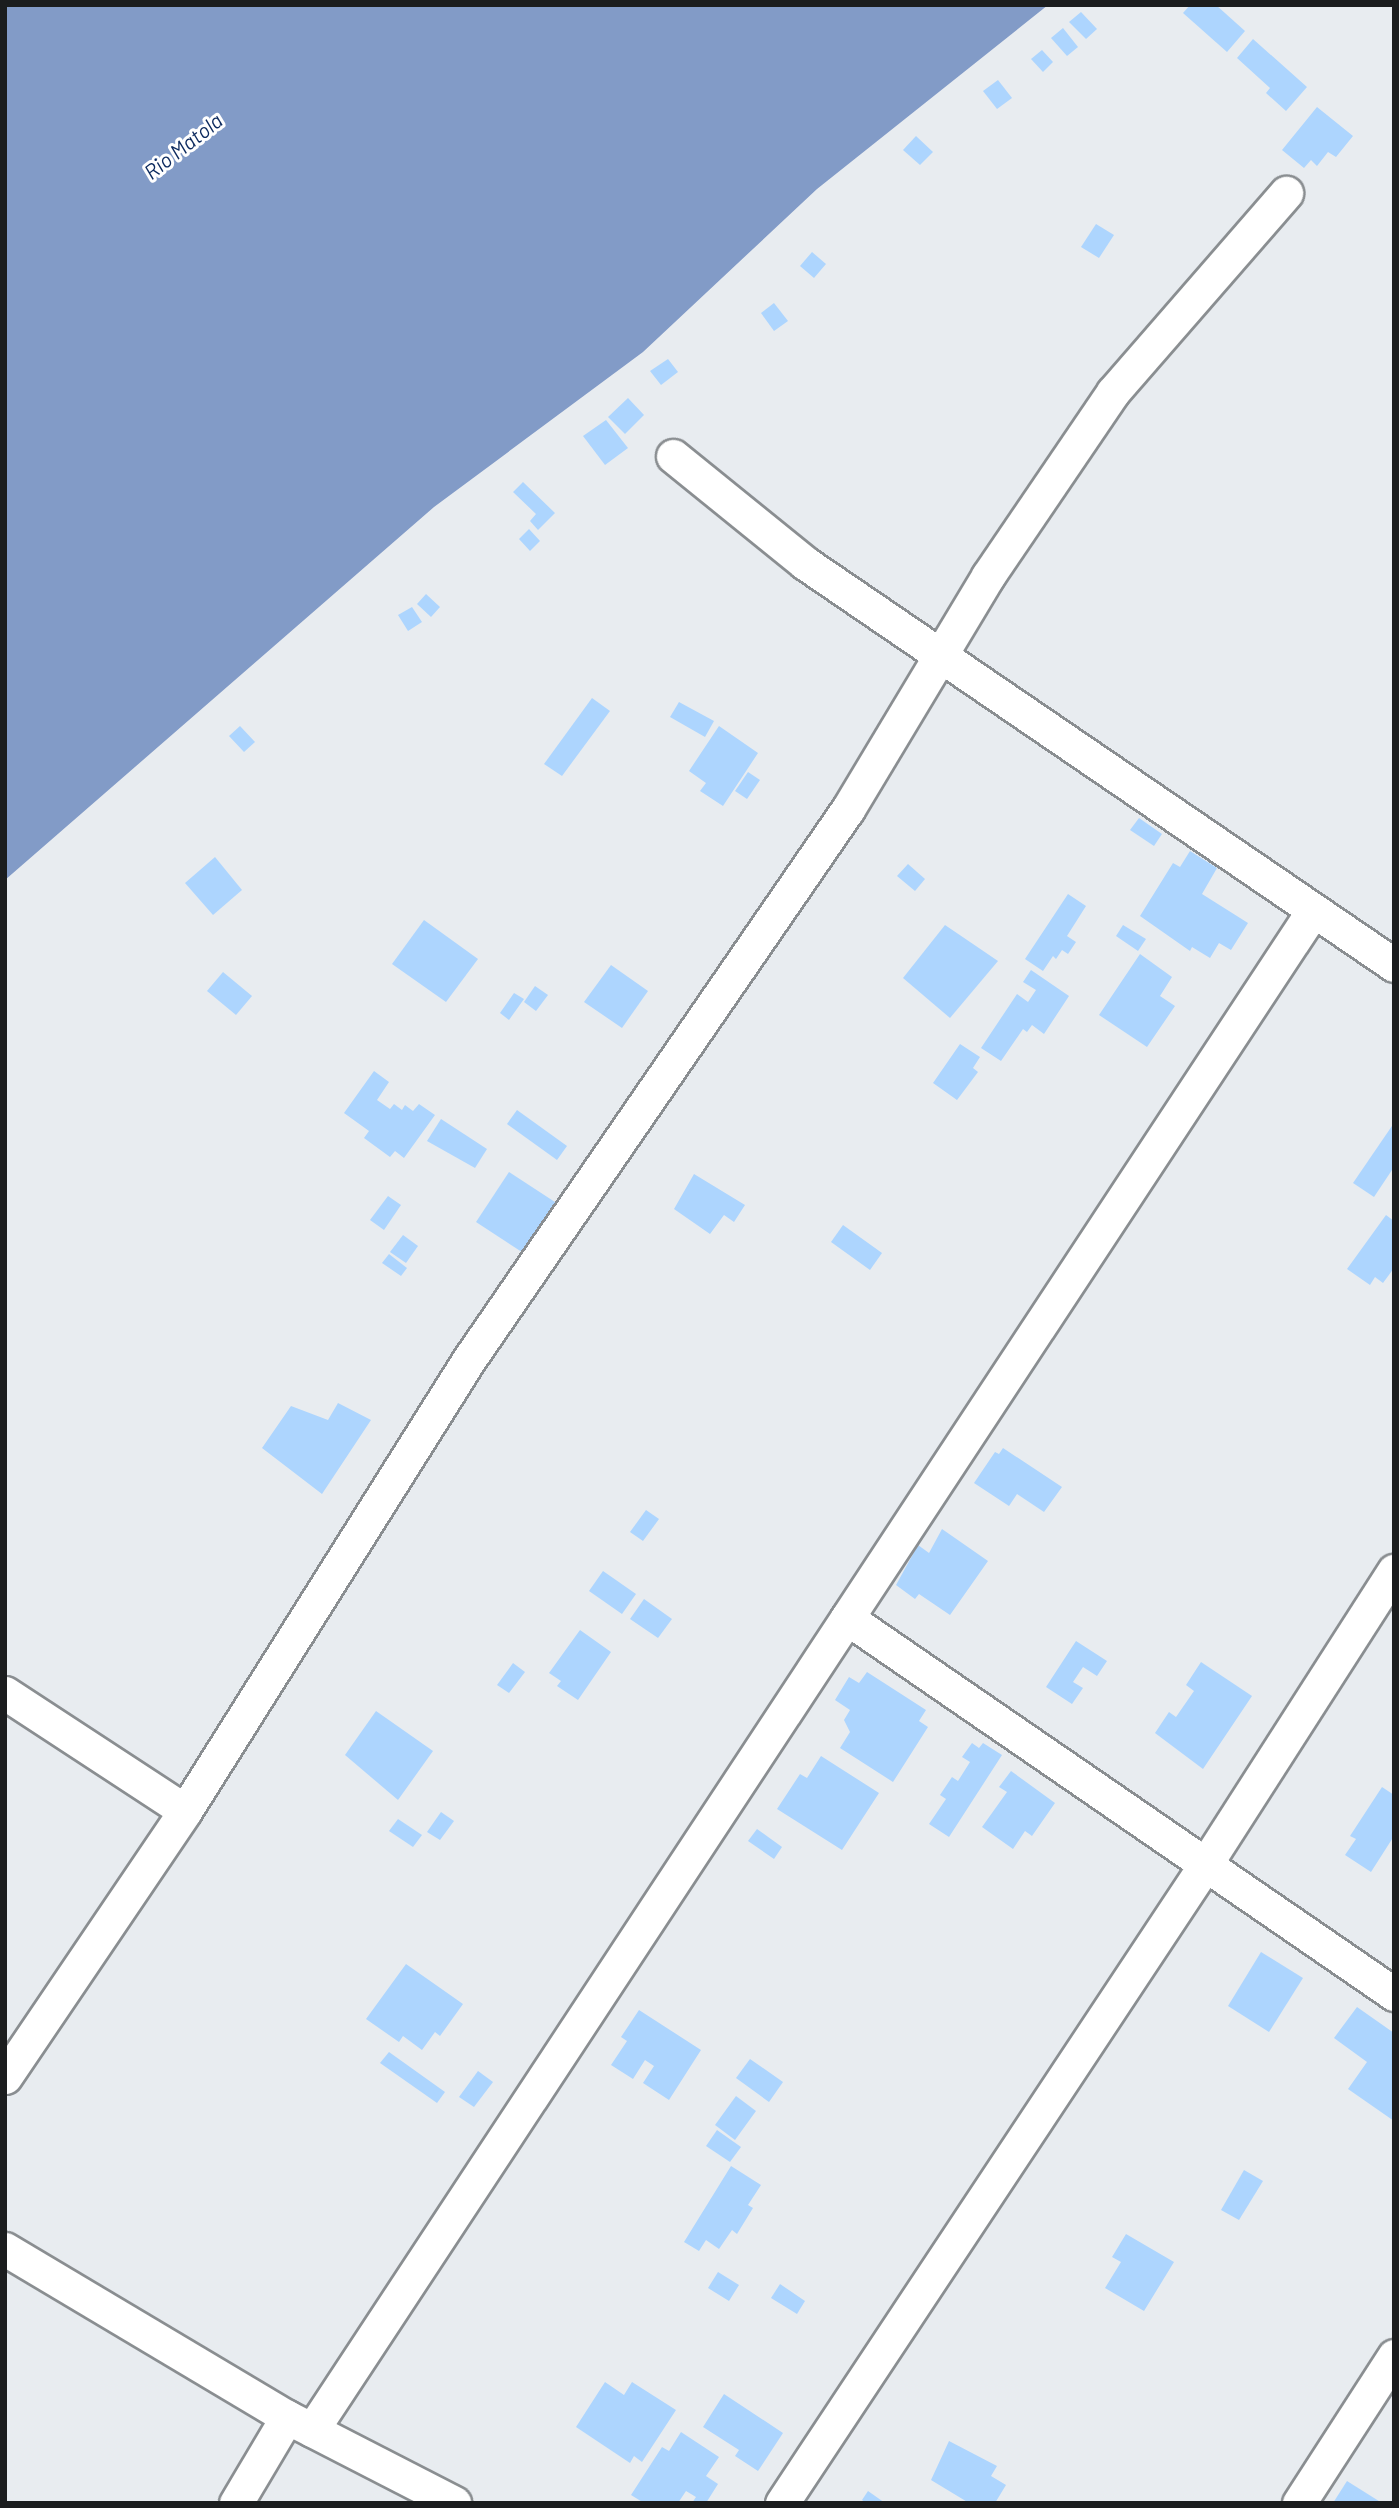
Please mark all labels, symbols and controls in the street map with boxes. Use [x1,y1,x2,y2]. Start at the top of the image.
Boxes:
water label: Rio Matola [139,108,227,184]

